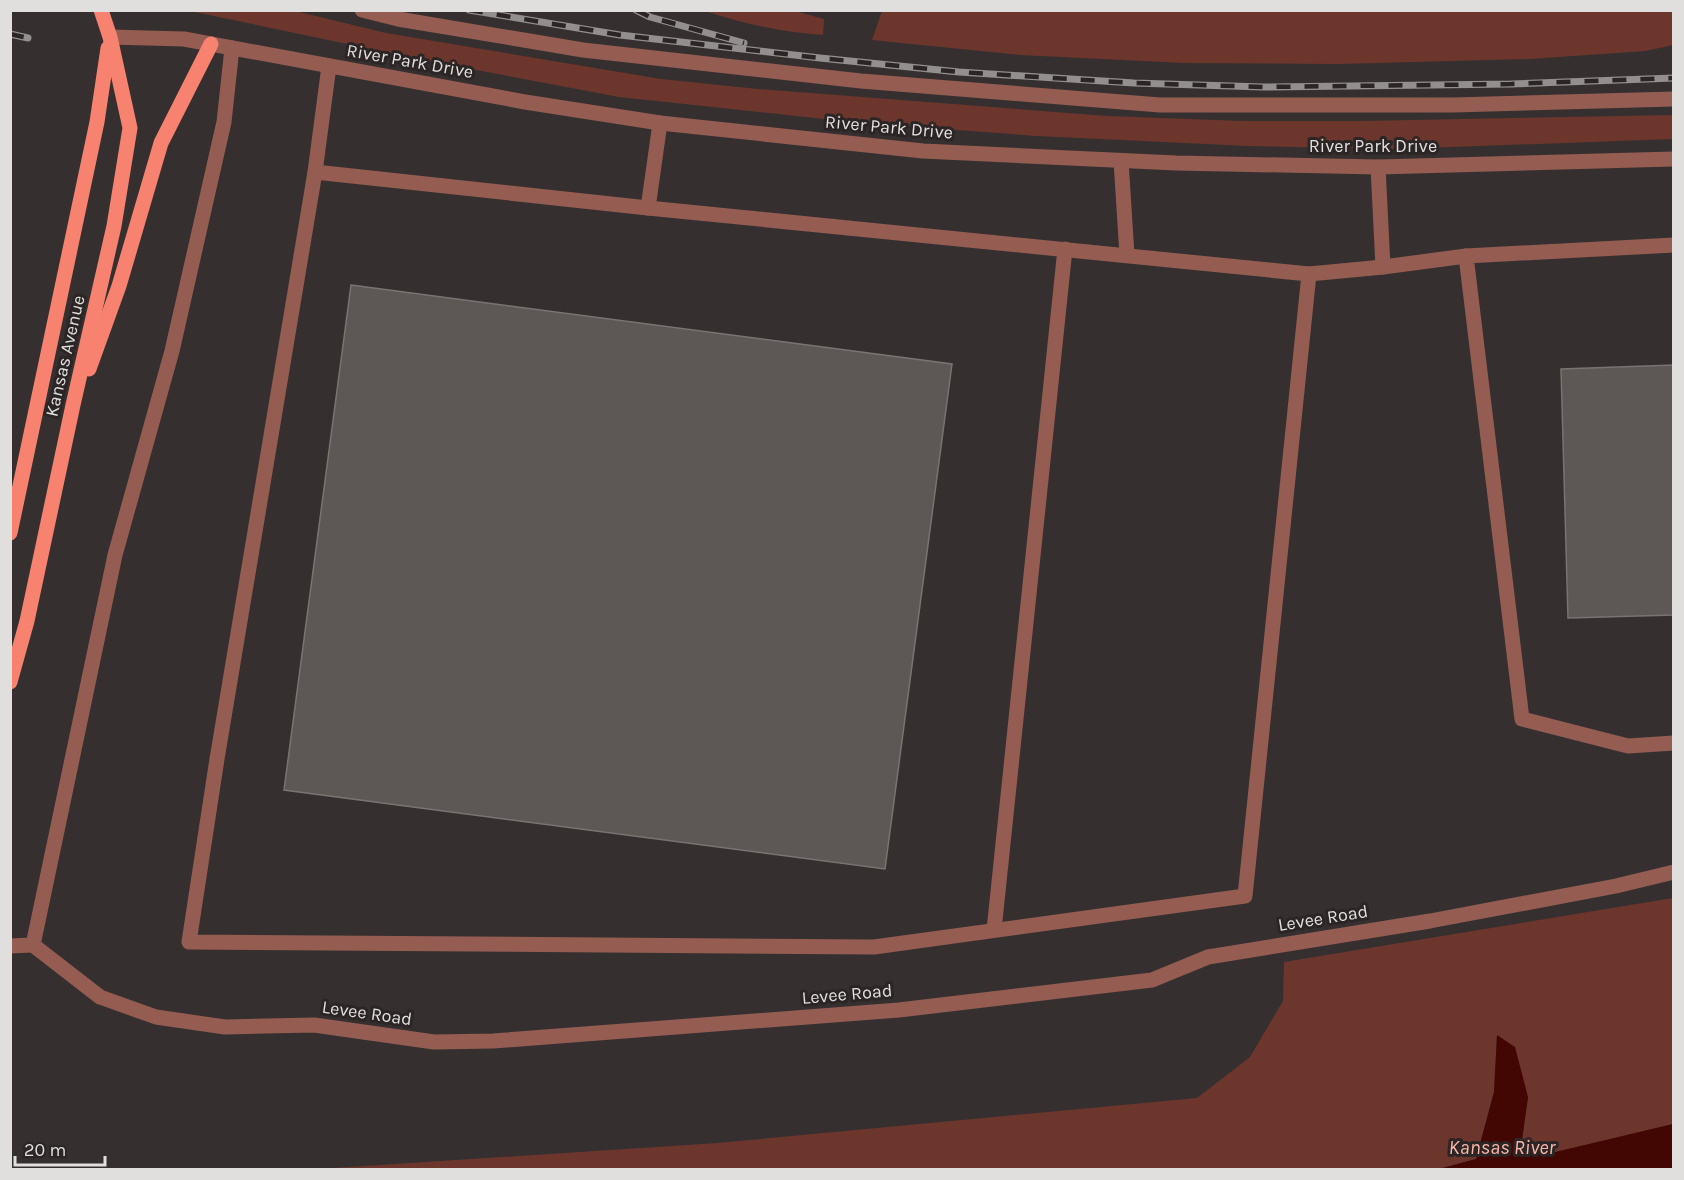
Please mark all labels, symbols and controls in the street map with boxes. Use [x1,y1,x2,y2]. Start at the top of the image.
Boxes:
street label: River Park Drive [345,39,475,83]
street label: River Park Drive [824,110,954,144]
street label: River Park Drive [1309,135,1437,157]
street label: Kansas Avenue [40,293,90,419]
street label: Levee Road [1276,900,1370,936]
street label: Levee Road [801,979,893,1009]
street label: Levee Road [320,996,414,1030]
scale bar [15,1129,105,1167]
water label: Kansas River [1449,1136,1557,1159]
text: 20 m [24,1139,66,1161]

